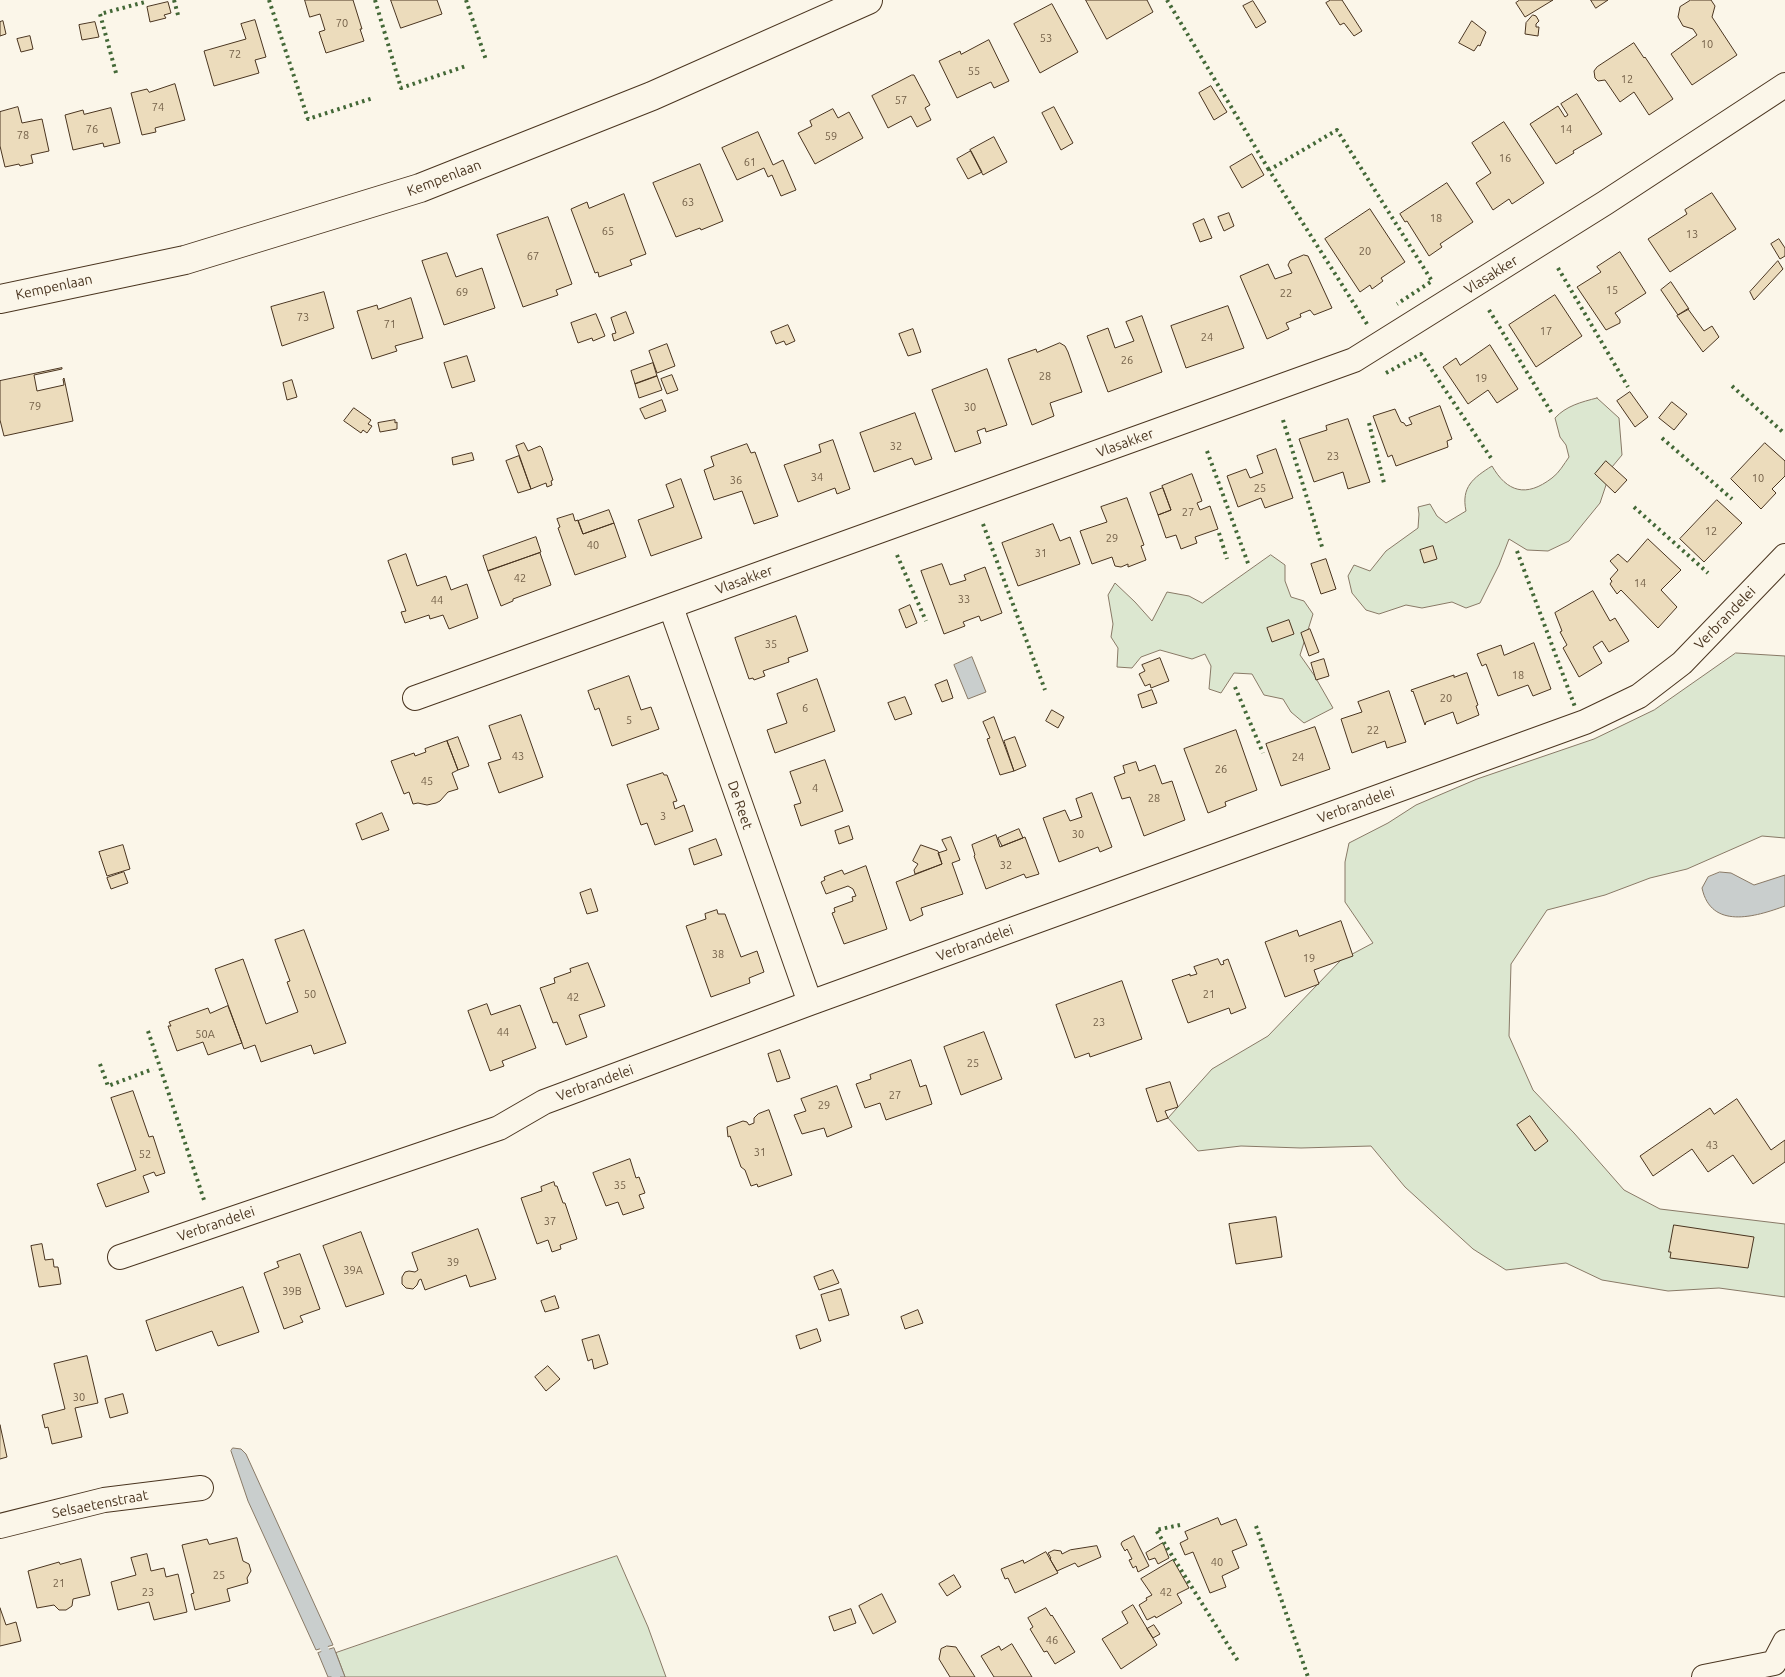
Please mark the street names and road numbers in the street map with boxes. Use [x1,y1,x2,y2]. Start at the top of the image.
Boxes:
street label: Kempenlaan [405,156,483,200]
street label: Vlasakker [1461,252,1521,298]
street label: Kempenlaan [14,271,94,303]
street label: Vlasakker [1094,425,1156,461]
street label: Vlasakker [713,562,775,598]
street label: Verbrandelei [1691,583,1759,653]
street label: De Reet [724,778,756,832]
street label: Verbrandelei [1315,783,1397,827]
street label: Verbrandelei [934,921,1016,965]
street label: Verbrandelei [554,1061,636,1105]
street label: Verbrandelei [175,1203,257,1245]
street label: Selsaetenstraat [50,1486,150,1522]

